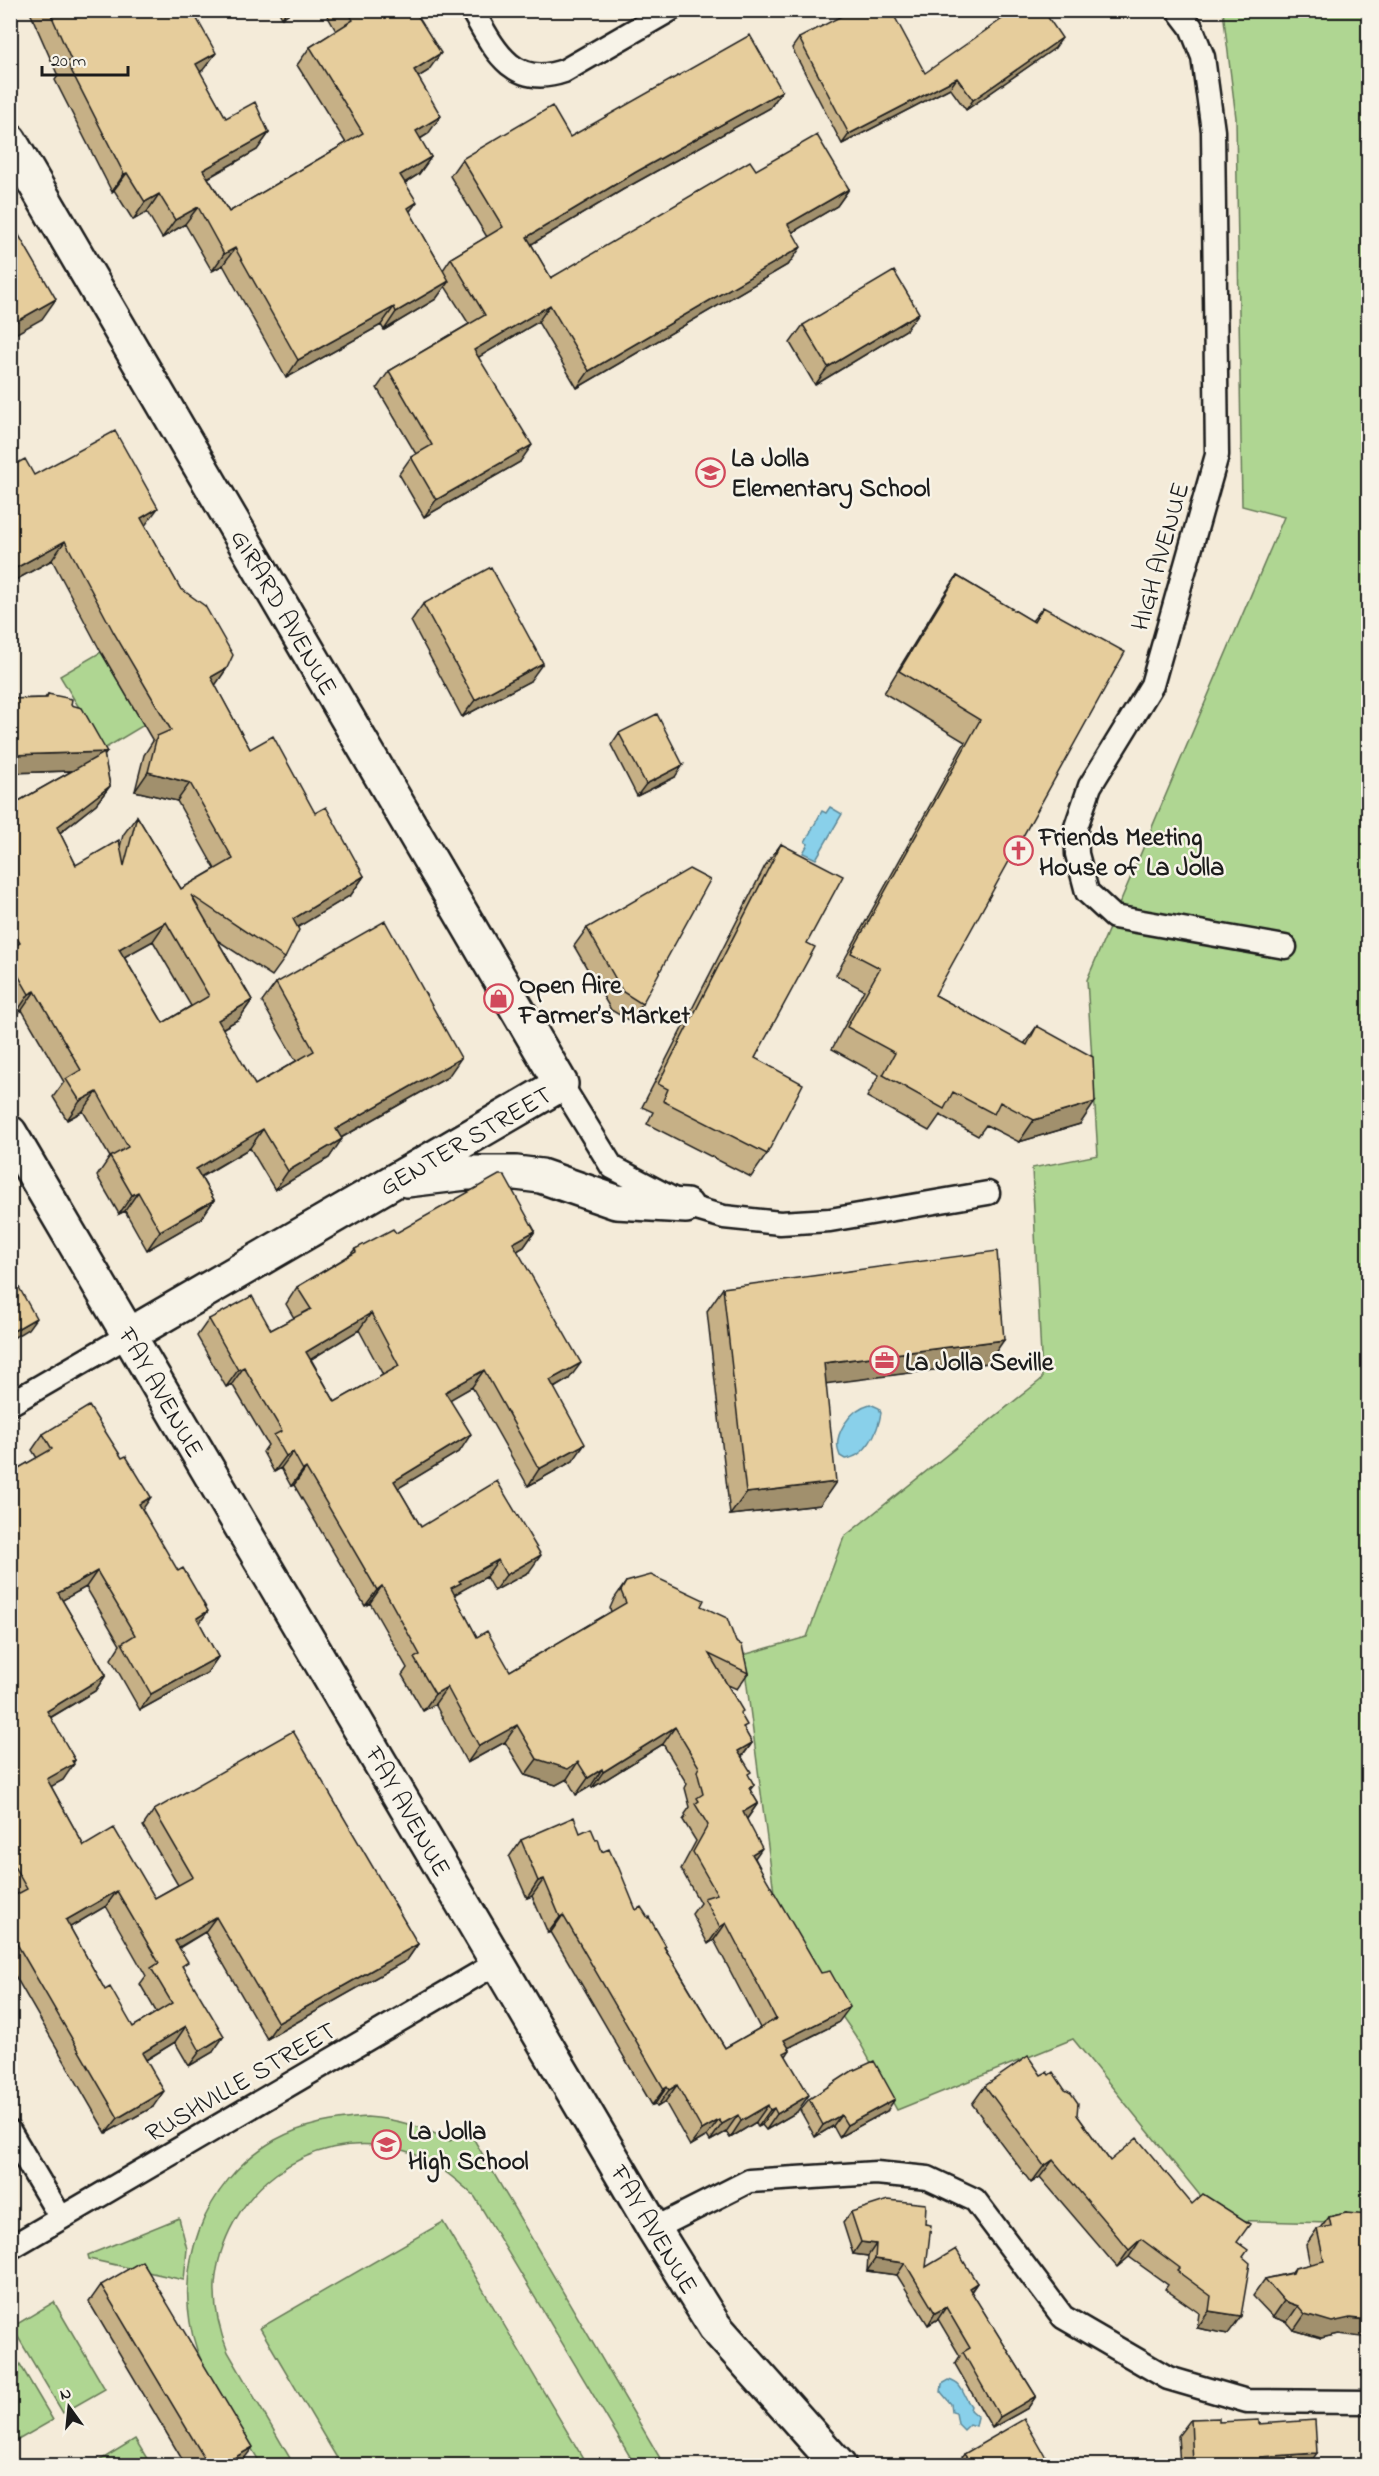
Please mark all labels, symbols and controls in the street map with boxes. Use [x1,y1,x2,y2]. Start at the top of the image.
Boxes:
scale bar [42,39,128,77]
text: 20 m [51,49,86,75]
place label: La Jolla Elementary School [731,441,930,509]
school or university icon: La Jolla Elementary School [694,456,726,488]
street label: HIGH AVENUE [1123,478,1201,636]
street label: GIRARD AVENUE [219,523,345,704]
place label: Friends Meeting House of La Jolla [1037,820,1224,888]
church icon: Friends Meeting House of La Jolla [1002,835,1034,867]
place label: Open Aire Farmer’s Market [517,968,690,1036]
shop icon: Open Aire Farmer’s Market [482,983,514,1015]
street label: GENTER STREET [373,1078,560,1207]
street label: FAY AVENUE [106,1320,212,1466]
office icon: La Jolla Seville [868,1345,900,1377]
place label: La Jolla Seville [905,1345,1055,1383]
street label: FAY AVENUE [353,1739,459,1885]
street label: RUSHVILLE STREET [139,2013,344,2154]
place label: La Jolla High School [408,2114,529,2183]
school or university icon: La Jolla High School [371,2129,403,2161]
street label: FAY AVENUE [598,2158,706,2302]
north arrow [39,2377,99,2437]
text: N [57,2381,74,2407]

